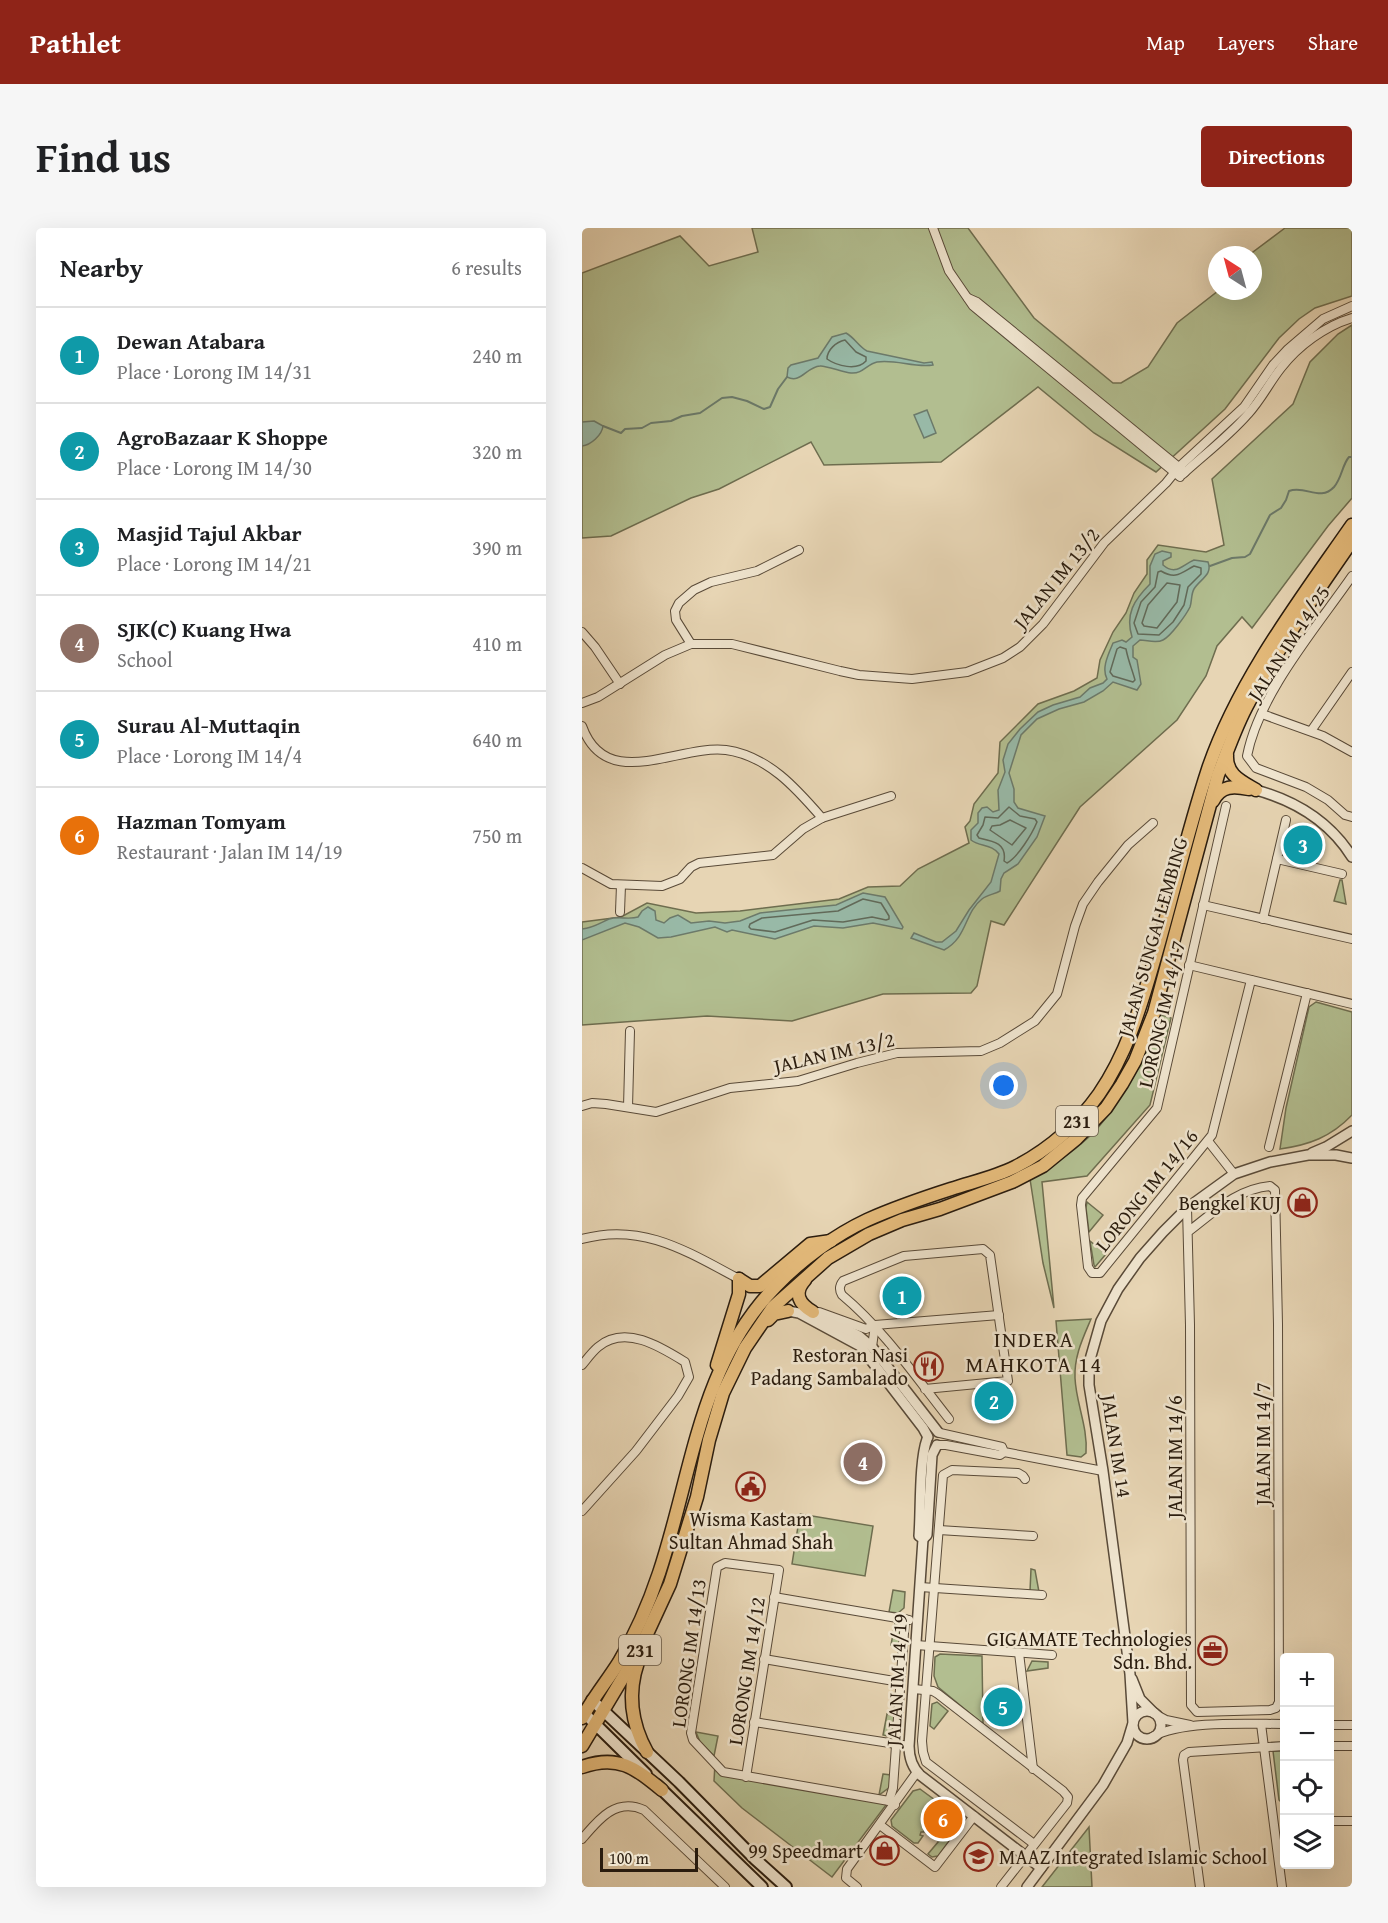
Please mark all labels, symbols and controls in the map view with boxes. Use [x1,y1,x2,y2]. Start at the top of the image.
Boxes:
text: Pathlet [30,22,121,63]
text: Map [1146,27,1185,58]
text: Layers [1218,27,1275,58]
text: Share [1308,27,1358,58]
text: Find us [36,126,171,187]
button: Directions [1201,126,1352,187]
north arrow [1208,246,1262,300]
text: Nearby [60,248,143,287]
text: 6 results [451,253,522,282]
text: Dewan Atabara [117,325,265,357]
text: 1 [74,341,85,370]
text: 240 m [472,341,522,370]
text: Place · Lorong IM 14/31 [117,357,312,386]
text: AgroBazaar K Shoppe [117,421,328,453]
text: 2 [74,437,85,466]
text: 320 m [472,437,522,466]
text: Place · Lorong IM 14/30 [117,453,312,482]
text: Masjid Tajul Akbar [117,517,302,549]
street label: JALAN IM 13/2 [1004,521,1106,637]
text: 3 [74,533,85,562]
text: 390 m [472,533,522,562]
text: Place · Lorong IM 14/21 [117,549,312,578]
street label: JALAN IM 14/25 [1238,579,1336,709]
text: SJK(C) Kuang Hwa [117,613,291,645]
text: 4 [74,629,85,658]
text: 410 m [472,629,522,658]
text: School [117,645,173,674]
text: Surau Al-Muttaqin [117,709,300,741]
text: 5 [74,725,85,754]
text: 640 m [472,725,522,754]
text: Place · Lorong IM 14/4 [117,741,302,770]
text: Hazman Tomyam [117,805,286,837]
text: 6 [74,821,85,850]
text: 750 m [472,821,522,850]
pin: 3 [1284,822,1322,868]
street label: JALAN SUNGAI LEMBING [1109,833,1195,1043]
text: Restaurant · Jalan IM 14/19 [117,837,342,866]
street label: LORONG IM 14/17 [1130,938,1192,1090]
street label: JALAN IM 13/2 [768,1024,897,1081]
your location [989,1071,1018,1100]
road number: 231 [1056,1106,1098,1136]
street label: LORONG IM 14/16 [1088,1123,1204,1257]
shop icon: Bengkel KUJ [1286,1186,1318,1218]
place label: Bengkel KUJ [1179,1188,1281,1217]
pin: 1 [882,1274,922,1318]
district label: INDERA MAHKOTA 14 [965,1323,1103,1380]
place label: Restoran Nasi Padang Sambalado [751,1340,908,1392]
restaurant icon: Restoran Nasi Padang Sambalado [913,1350,945,1382]
pin: 2 [974,1378,1014,1424]
street label: JALAN IM 14/7 [1248,1382,1277,1509]
street label: JALAN IM 14 [1094,1389,1139,1500]
street label: JALAN IM 14/6 [1160,1395,1189,1522]
pin: 4 [844,1440,882,1484]
public building icon: Wisma Kastam Sultan Ahmad Shah [735,1471,767,1503]
place label: Wisma Kastam Sultan Ahmad Shah [669,1504,833,1556]
street label: LORONG IM 14/13 [663,1577,713,1729]
street label: LORONG IM 14/12 [720,1595,772,1747]
street label: JALAN IM 14/19 [878,1613,914,1750]
place label: GIGAMATE Technologies Sdn. Bhd. [987,1624,1192,1676]
office icon: GIGAMATE Technologies Sdn. Bhd. [1197,1634,1229,1666]
road number: 231 [619,1635,661,1665]
map controls [1280,1653,1334,1869]
button: + [1280,1653,1334,1707]
pin: 5 [984,1684,1022,1730]
button: − [1280,1707,1334,1761]
button: locate [1280,1761,1334,1815]
pin: 6 [924,1796,962,1842]
button: layers [1280,1815,1334,1869]
shop icon: 99 Speedmart [868,1834,900,1866]
place label: 99 Speedmart [748,1836,863,1865]
school or university icon: MAAZ Integrated Islamic School [962,1840,994,1872]
place label: MAAZ Integrated Islamic School [999,1842,1268,1871]
scale bar [600,1845,698,1872]
text: 100 m [609,1846,649,1870]

